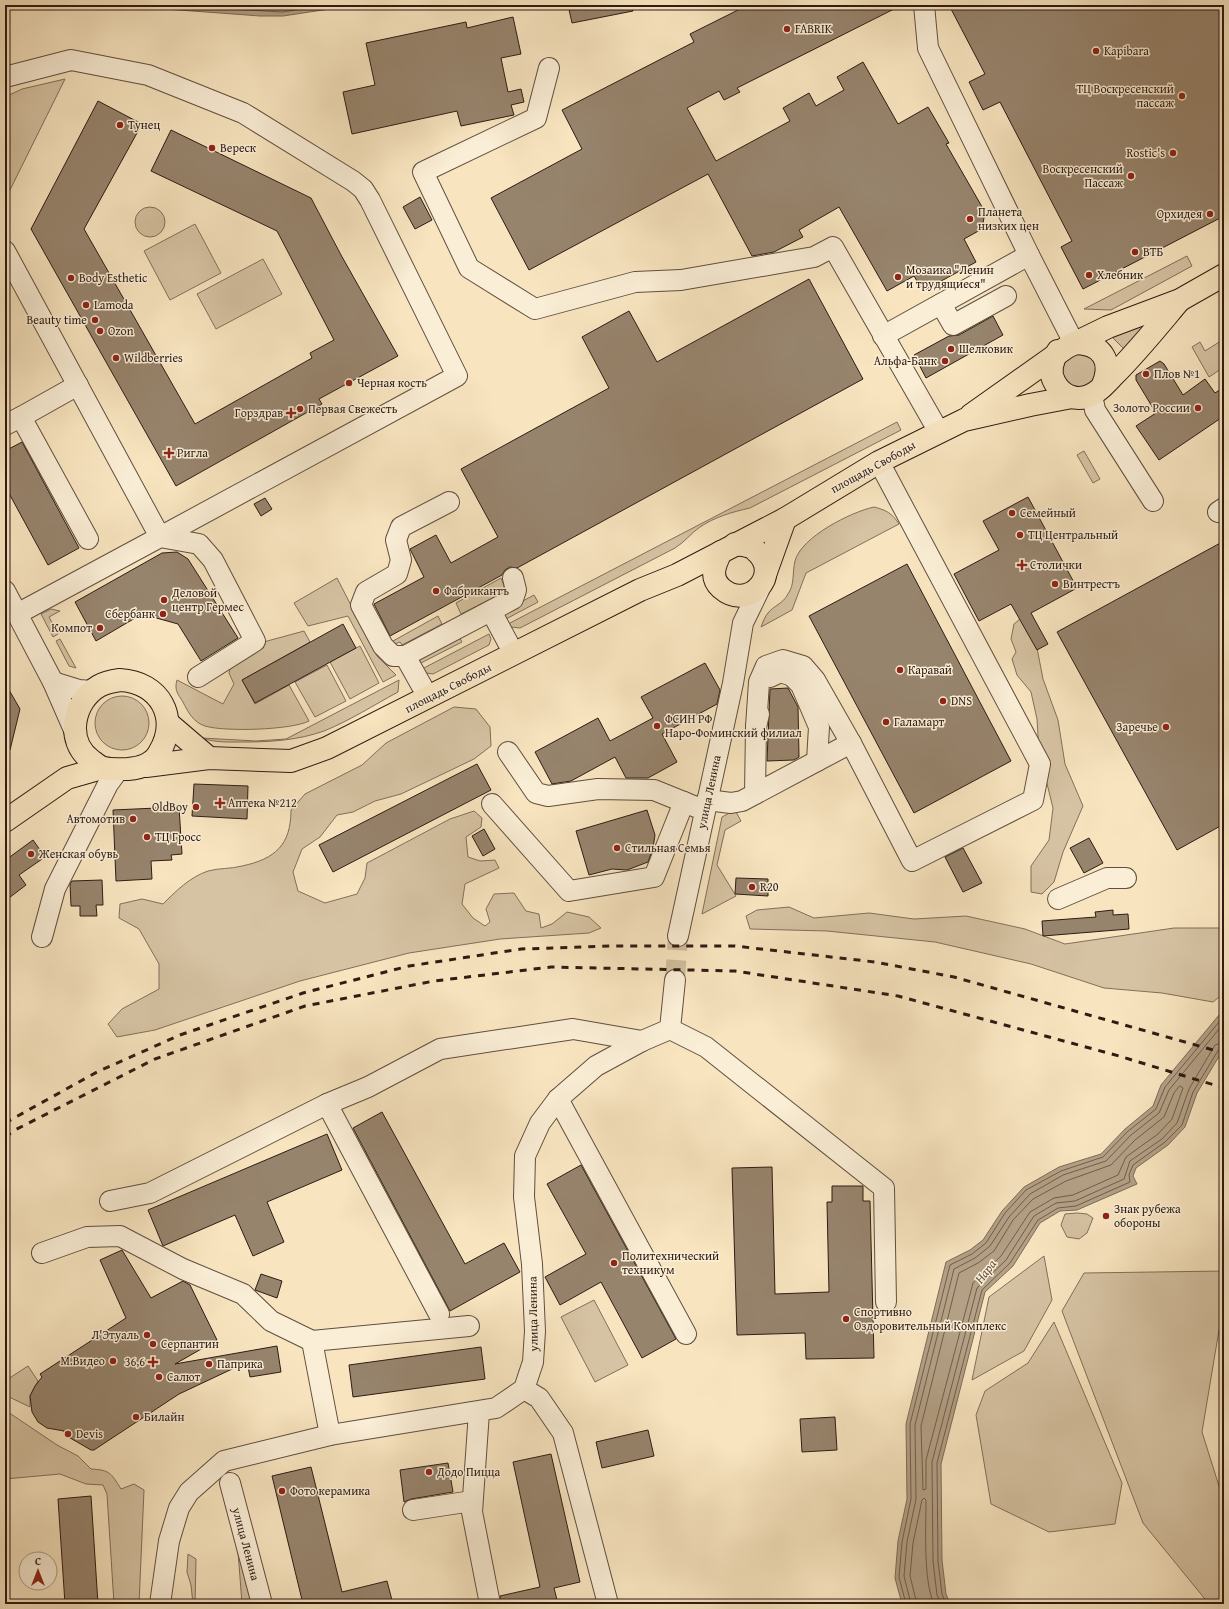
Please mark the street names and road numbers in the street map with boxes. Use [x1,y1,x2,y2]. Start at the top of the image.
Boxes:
street label: площадь Свободы [827,436,919,497]
street label: площадь Свободы [402,658,494,717]
street label: улица Ленина [692,753,725,831]
street label: улица Ленина [523,1276,542,1353]
street label: улица Ленина [228,1504,264,1583]

